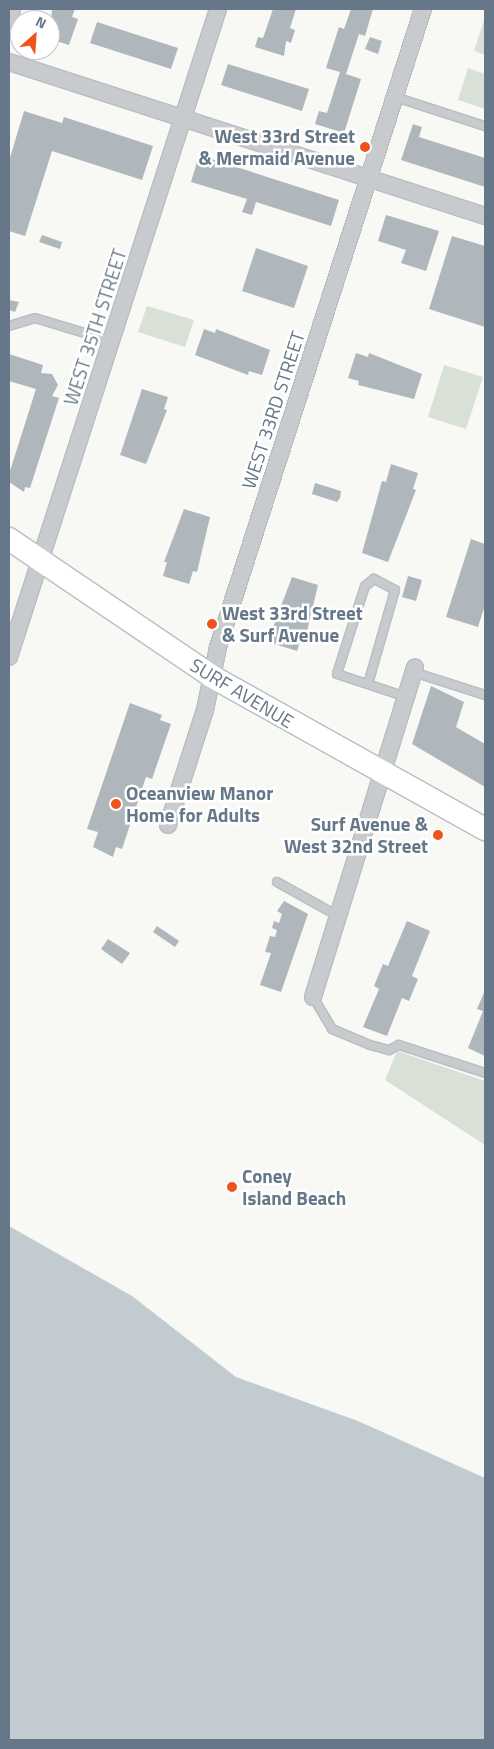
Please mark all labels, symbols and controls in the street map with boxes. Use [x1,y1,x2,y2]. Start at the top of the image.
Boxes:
north arrow [10,10,60,60]
text: N [32,10,50,34]
place label: West 33rd Street & Mermaid Avenue [198,125,355,169]
marker: West 33rd Street & Mermaid Avenue [359,141,371,153]
street label: WEST 35TH STREET [59,246,131,408]
street label: WEST 33RD STREET [237,328,309,492]
place label: West 33rd Street & Surf Avenue [222,602,363,646]
marker: West 33rd Street & Surf Avenue [206,618,218,630]
street label: SURF AVENUE [186,653,298,733]
place label: Oceanview Manor Home for Adults [126,782,273,826]
marker: Oceanview Manor Home for Adults [110,798,122,810]
place label: Surf Avenue & West 32nd Street [284,813,428,857]
marker: Surf Avenue & West 32nd Street [432,829,444,841]
place label: Coney Island Beach [242,1165,346,1209]
marker: Coney Island Beach [226,1181,238,1193]

